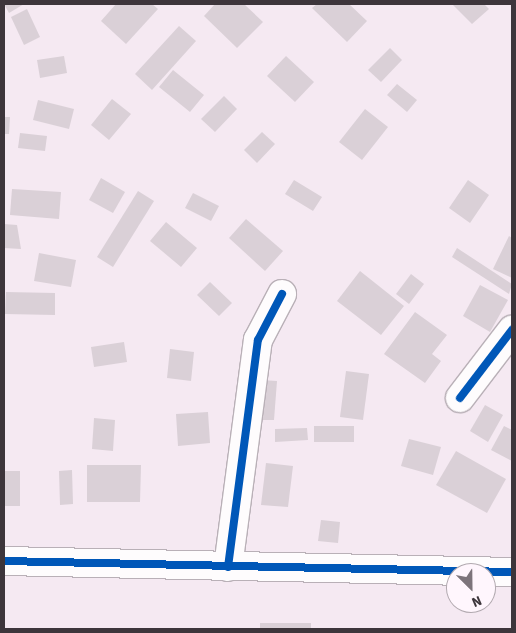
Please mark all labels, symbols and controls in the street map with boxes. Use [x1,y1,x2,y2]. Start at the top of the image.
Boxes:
north arrow [446,563,496,613]
text: N [468,590,485,612]

